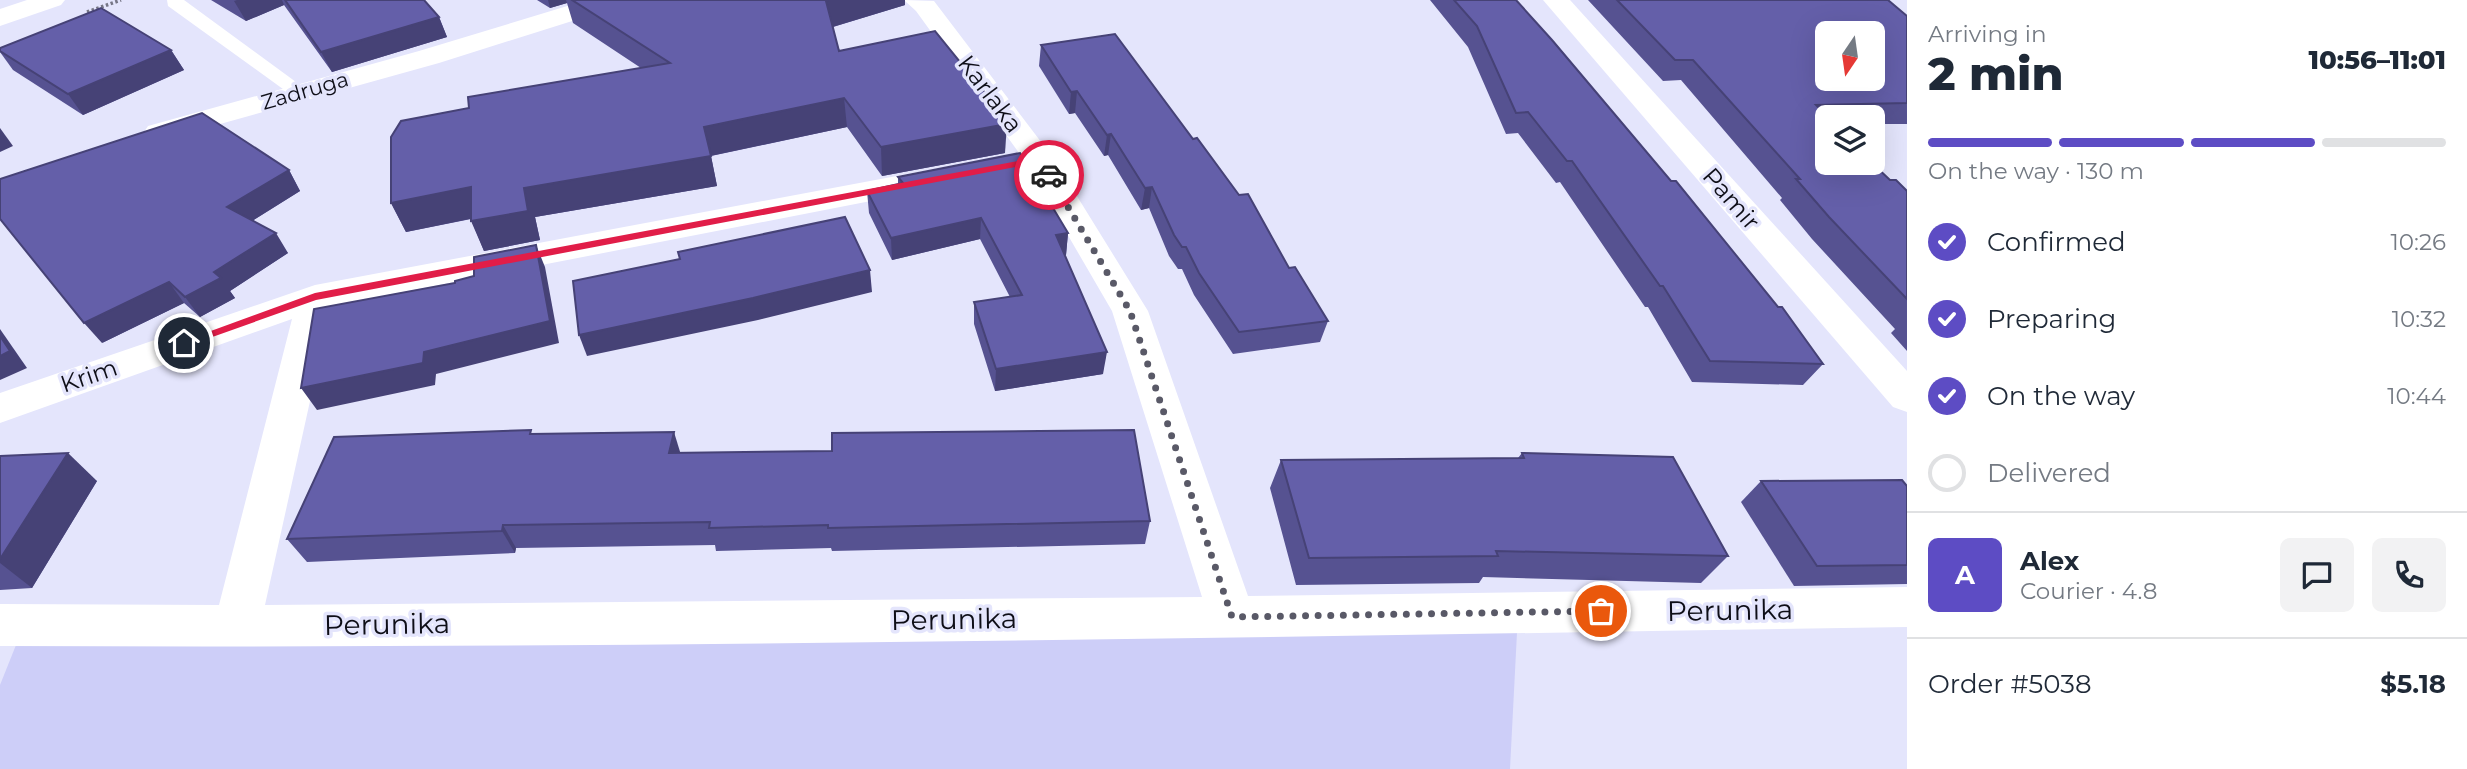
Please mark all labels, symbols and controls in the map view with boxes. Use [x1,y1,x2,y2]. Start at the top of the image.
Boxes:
text: Arriving in [1928,20,2047,48]
north arrow [1815,21,1885,91]
map controls [1815,21,1885,175]
text: 10:56–11:01 [2309,44,2446,76]
text: 2 min [1928,45,2063,102]
street label: Karlaka [952,49,1029,138]
street label: Zadruga [258,66,351,115]
button: layers [1815,105,1885,175]
courier [1014,140,1084,210]
icon: car [1030,156,1068,194]
text: On the way · 130 m [1928,157,2144,185]
street label: Pamir [1697,162,1766,236]
icon: check [1928,223,1966,261]
text: Confirmed [1987,226,2126,258]
text: 10:26 [2391,228,2446,256]
icon: check [1928,300,1966,338]
text: Preparing [1987,303,2116,335]
text: 10:32 [2392,305,2446,333]
pin [154,313,214,373]
icon: home [165,324,203,362]
street label: Krim [57,352,121,399]
icon: check [1928,377,1966,415]
text: On the way [1987,380,2135,412]
text: 10:44 [2387,382,2446,410]
text: Delivered [1987,457,2111,489]
button: chat [2280,538,2354,612]
button: phone [2372,538,2446,612]
text: Alex [2020,545,2079,577]
text: A [1955,559,1975,591]
text: Courier · 4.8 [2020,577,2157,605]
pin [1571,581,1631,641]
icon: bag [1582,592,1620,630]
street label: Perunika [1667,592,1793,628]
street label: Perunika [891,601,1017,637]
street label: Perunika [324,606,450,642]
text: Order #5038 [1928,668,2092,700]
text: $5.18 [2380,668,2446,700]

